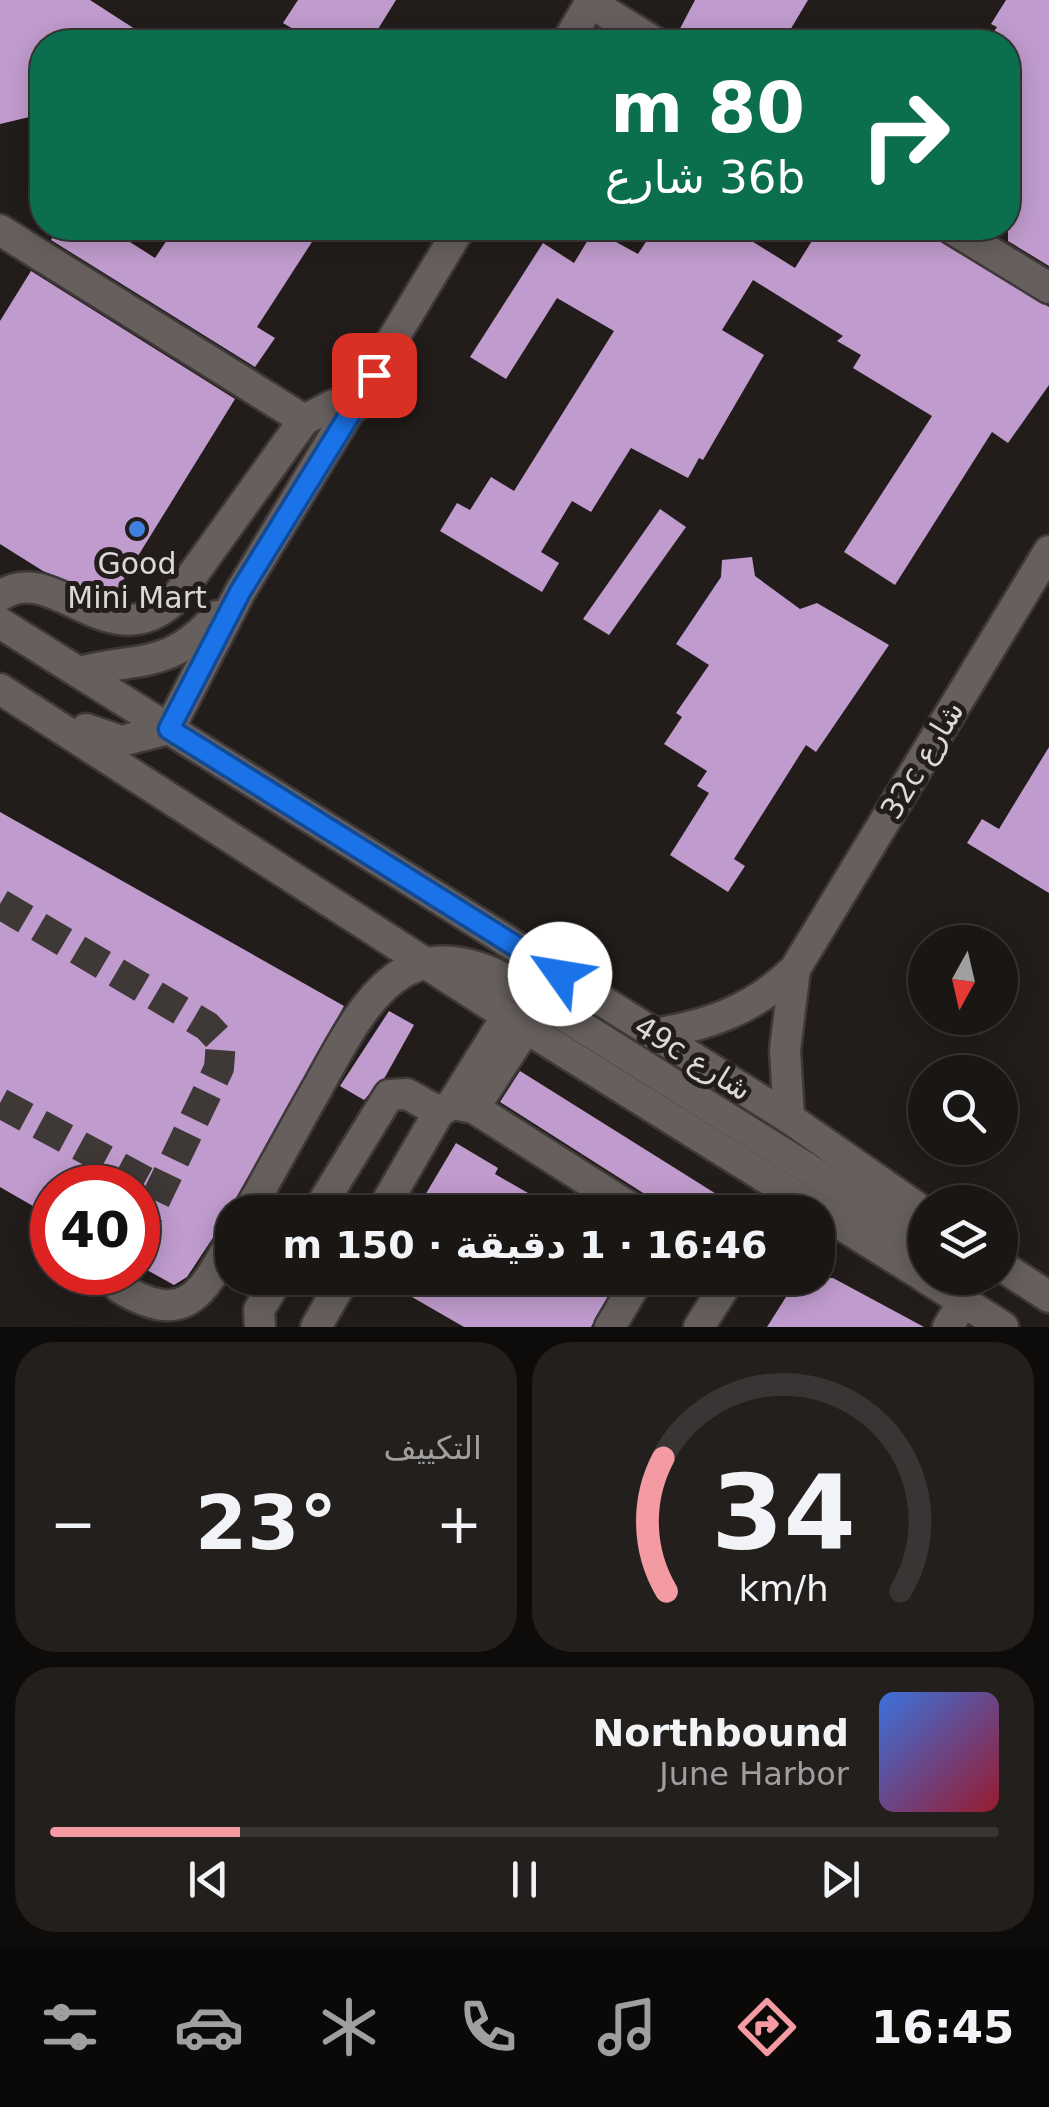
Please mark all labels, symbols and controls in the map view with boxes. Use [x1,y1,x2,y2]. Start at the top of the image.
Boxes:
text: 80 m [610,67,805,149]
icon: right [840,70,970,200]
text: 36b شارع [605,151,805,204]
pin [332,333,417,418]
icon: arrive [347,348,402,403]
marker: Good Mini Mart [126,518,148,540]
place label: Good Mini Mart [67,546,207,615]
street label: 32c شارع [873,695,971,825]
position arrow [508,922,612,1026]
north arrow [908,925,1018,1035]
map controls [908,925,1018,1295]
street label: 49c شارع [628,1008,758,1108]
button: search [908,1055,1018,1165]
speed limit sign: 40 [30,1165,160,1295]
button: layers [908,1185,1018,1295]
text: 16:46 · 1 دقيقة · 150 m [283,1223,767,1267]
text: التكييف [384,1429,482,1467]
text: 34 [711,1452,855,1574]
text: 23° [195,1479,337,1567]
text: − [50,1492,96,1556]
text: + [436,1492,482,1556]
text: km/h [738,1568,828,1609]
text: Northbound [593,1711,849,1755]
text: June Harbor [659,1755,849,1793]
icon: previous [181,1852,236,1907]
icon: pause [497,1852,552,1907]
icon: next [813,1852,868,1907]
icon: filters [35,1992,105,2062]
icon: car [174,1992,244,2062]
icon: climate [314,1992,384,2062]
icon: phone [453,1992,523,2062]
icon: music [592,1992,662,2062]
icon: directions [732,1992,802,2062]
text: 16:45 [871,2001,1014,2054]

